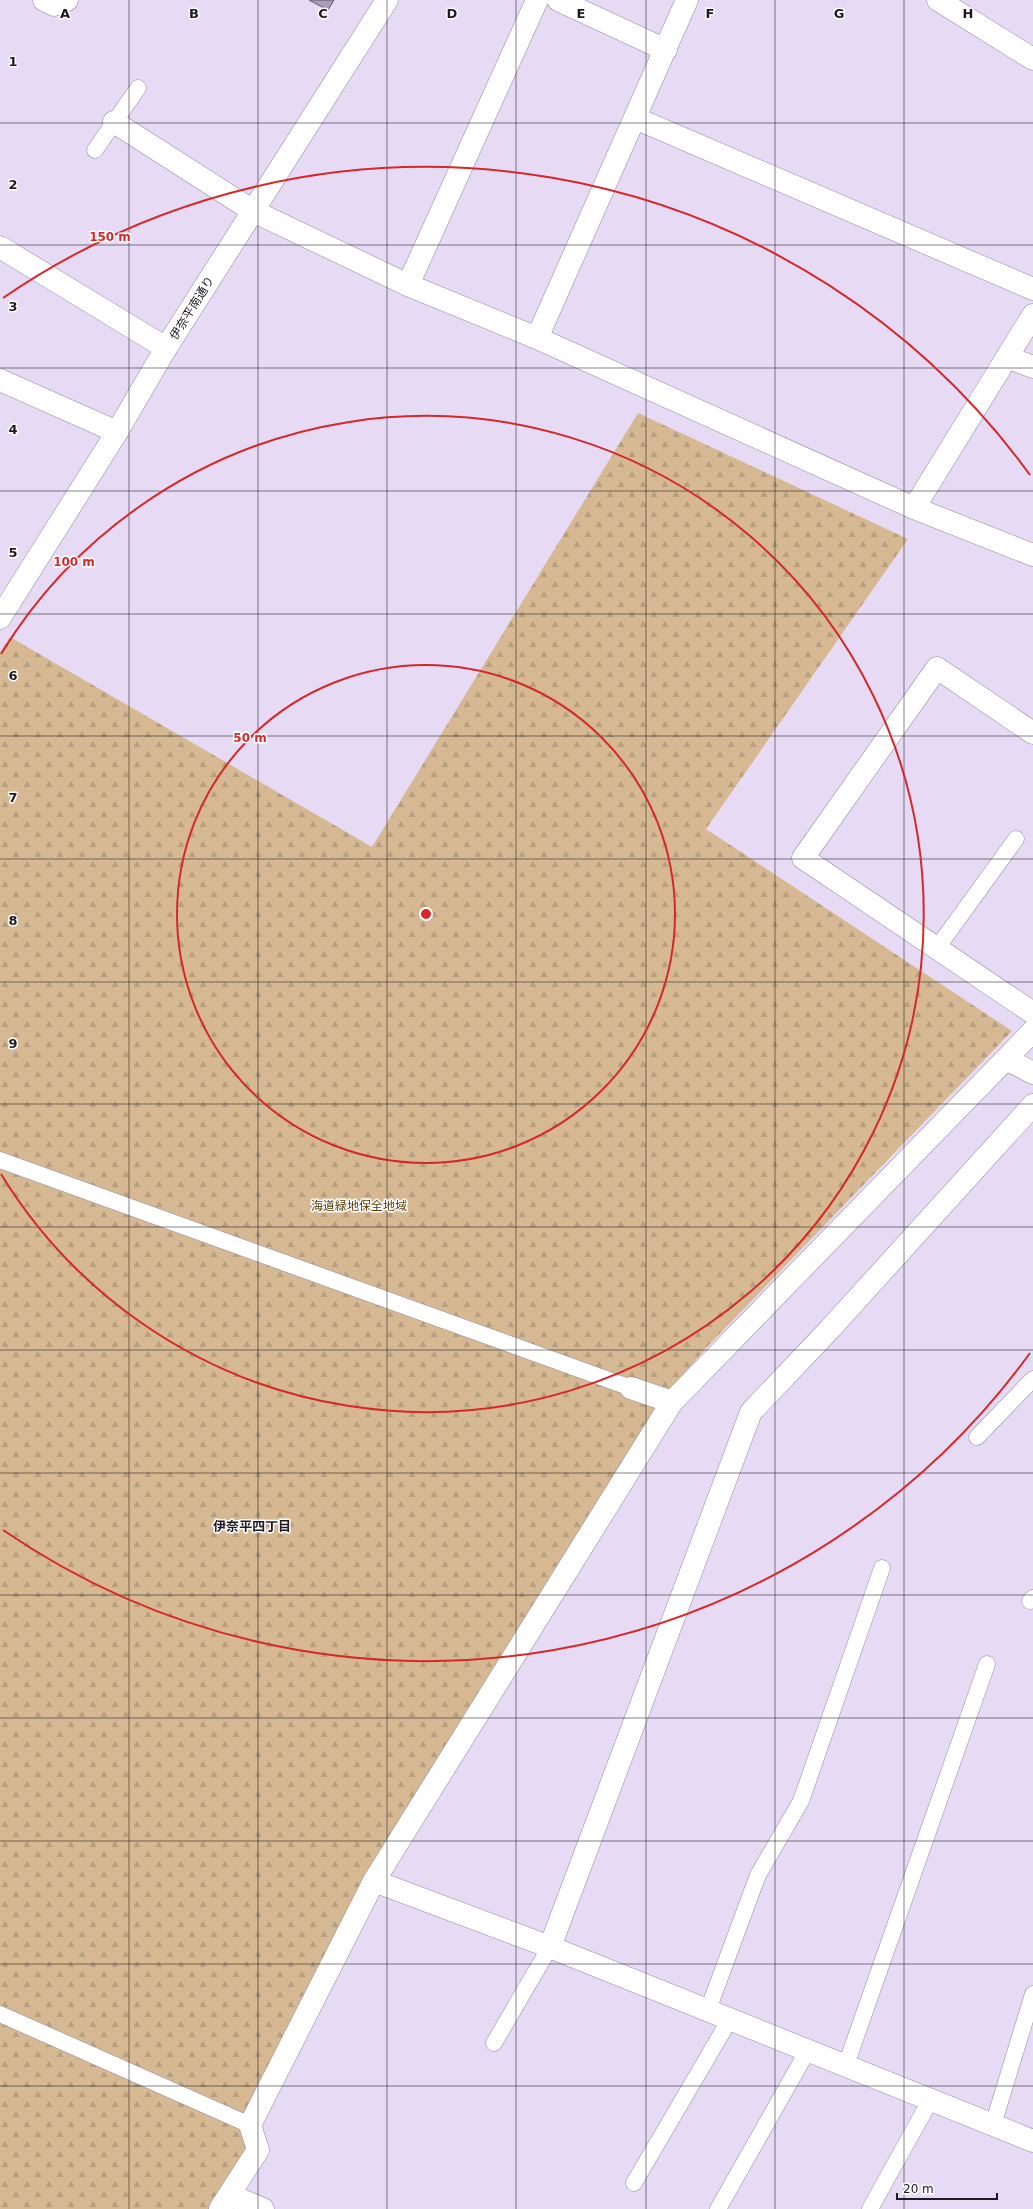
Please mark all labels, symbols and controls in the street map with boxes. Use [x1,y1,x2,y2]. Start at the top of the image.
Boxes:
text: A [60,6,70,21]
text: B [189,6,199,21]
text: C [318,6,328,21]
text: D [447,6,458,21]
text: E [577,6,585,21]
text: F [706,6,714,21]
text: G [834,6,844,21]
text: H [963,6,973,21]
text: 1 [8,54,18,69]
text: 2 [8,177,18,192]
text: 150 m [89,230,131,244]
street label: 伊奈平南通り [167,274,217,342]
text: 3 [8,299,18,314]
text: 4 [8,422,18,437]
text: 5 [8,545,18,560]
text: 100 m [53,555,95,569]
text: 6 [8,668,18,683]
text: 50 m [233,731,267,745]
text: 7 [8,790,18,805]
centre of rings [419,907,433,921]
text: 8 [8,913,18,928]
text: 9 [8,1036,18,1051]
park label: 海道緑地保全地域 [311,1199,407,1213]
district label: 伊奈平四丁目 [213,1519,291,1534]
scale bar [897,2175,997,2201]
text: 20 m [903,2182,934,2196]

